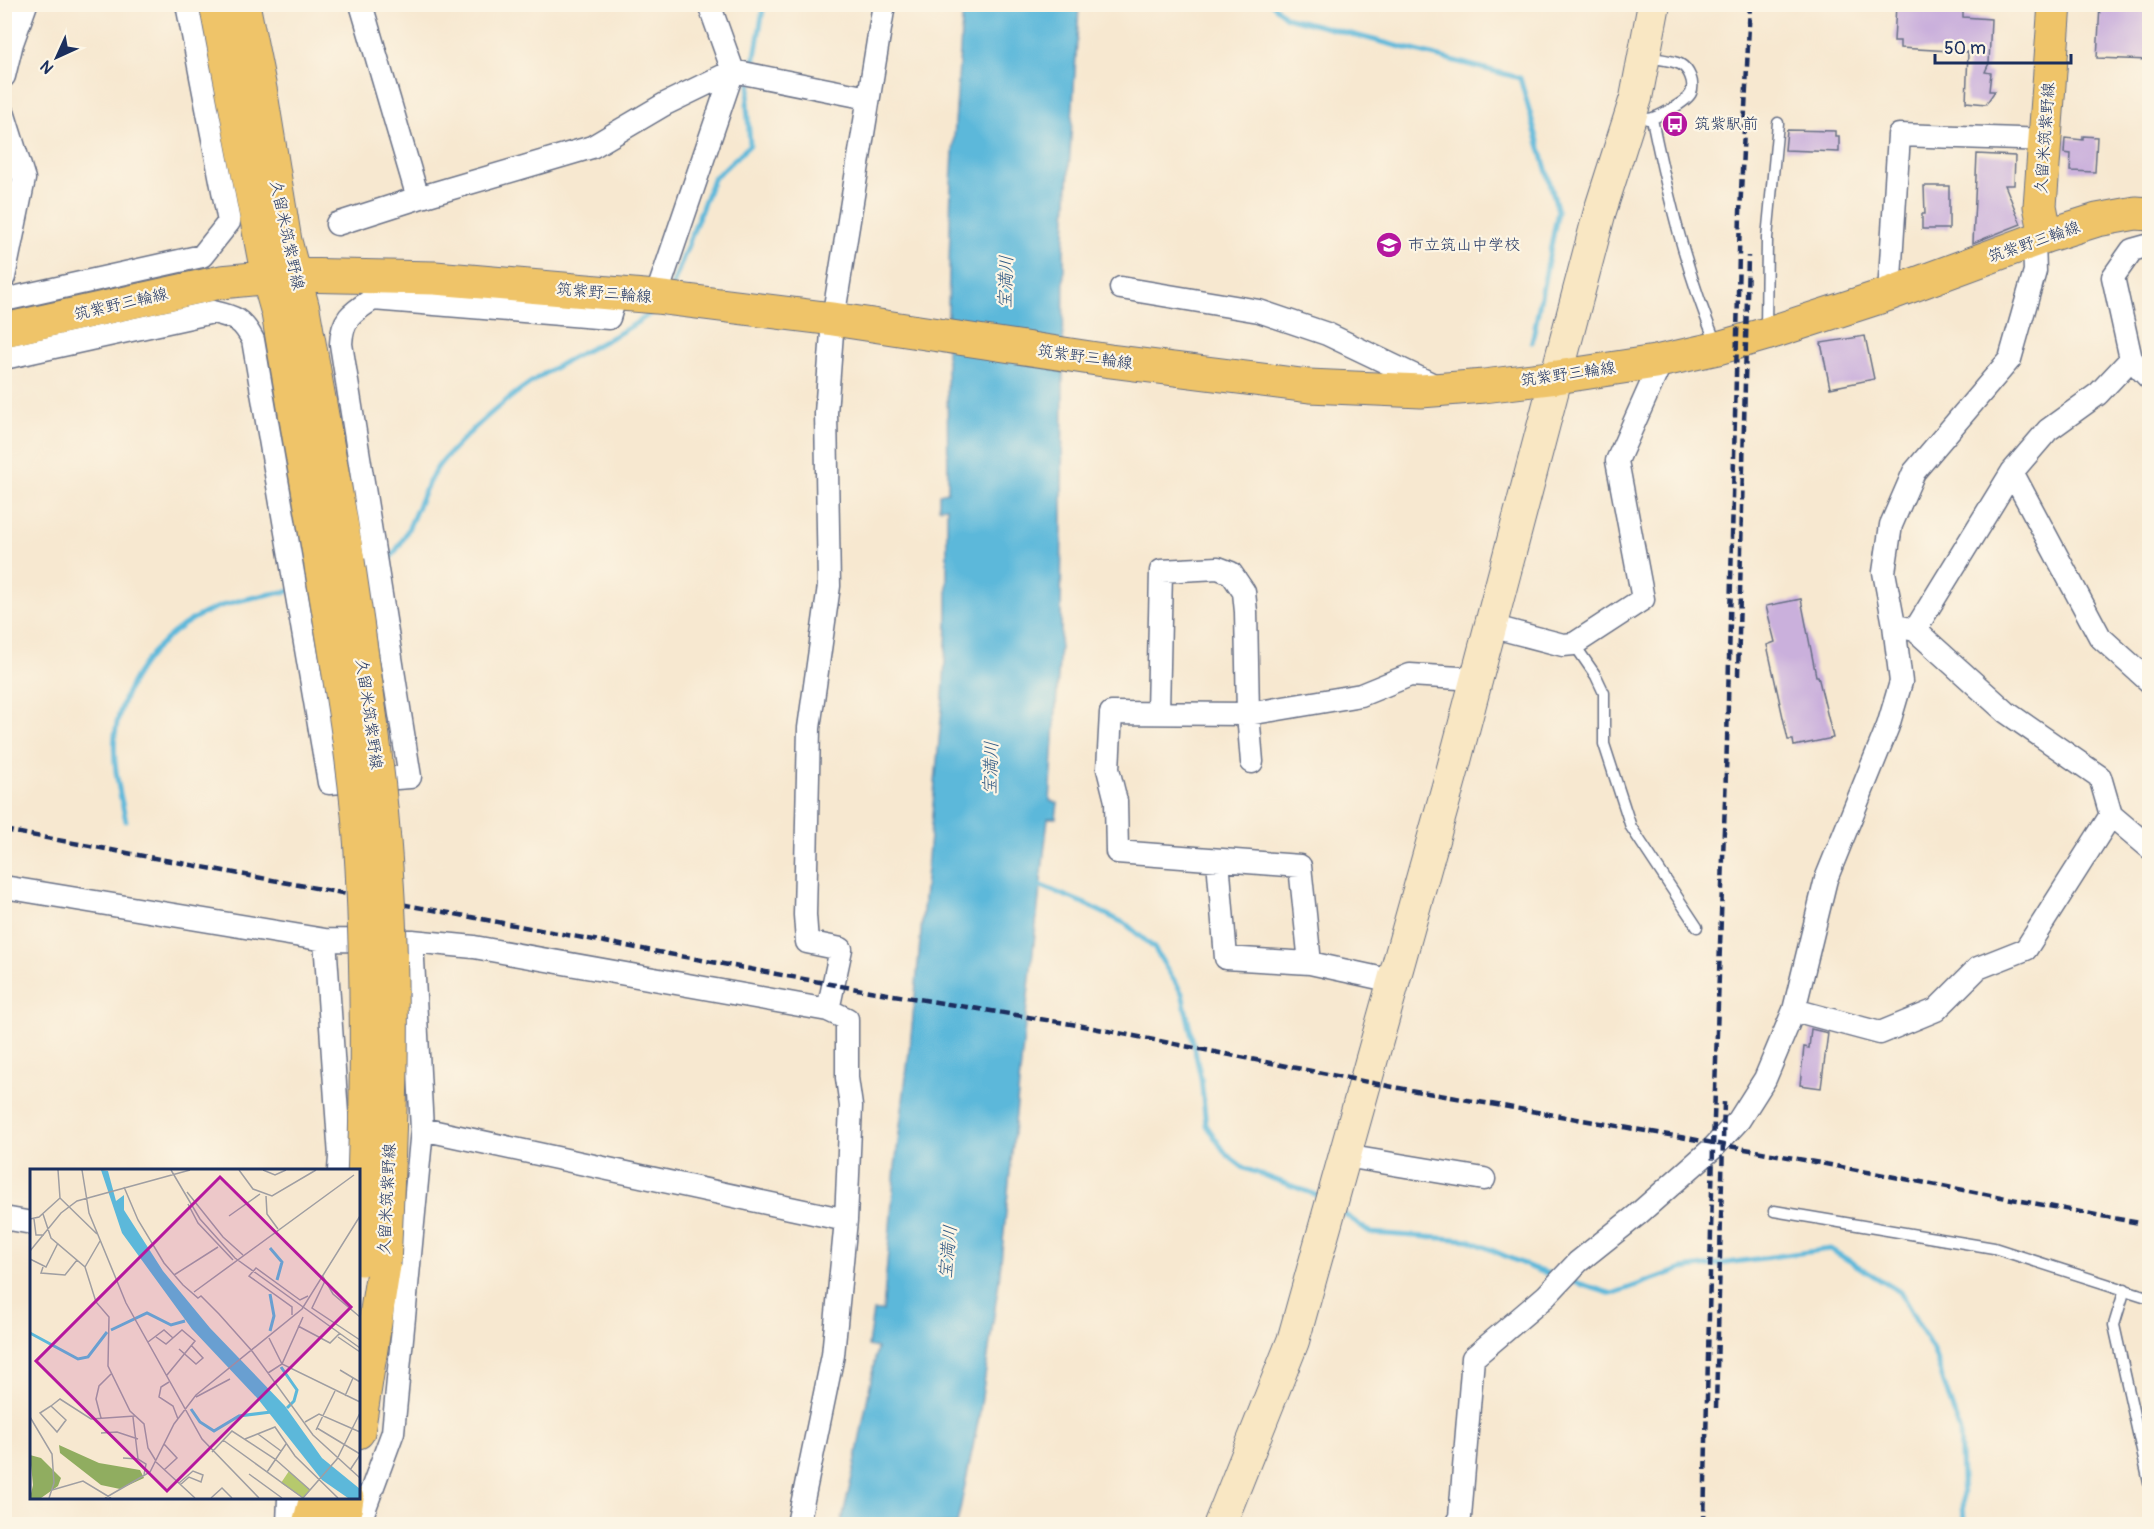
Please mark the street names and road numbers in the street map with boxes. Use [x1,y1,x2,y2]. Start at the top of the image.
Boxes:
street label: 久留米筑紫野線 [2031,81,2059,195]
street label: 久留米筑紫野線 [266,178,308,292]
street label: 筑紫野三輪線 [1985,217,2083,267]
street label: 筑紫野三輪線 [555,279,653,307]
street label: 筑紫野三輪線 [72,283,170,325]
street label: 筑紫野三輪線 [1036,340,1134,374]
street label: 筑紫野三輪線 [1519,357,1617,391]
street label: 久留米筑紫野線 [351,657,387,771]
street label: 久留米筑紫野線 [374,1143,400,1255]

